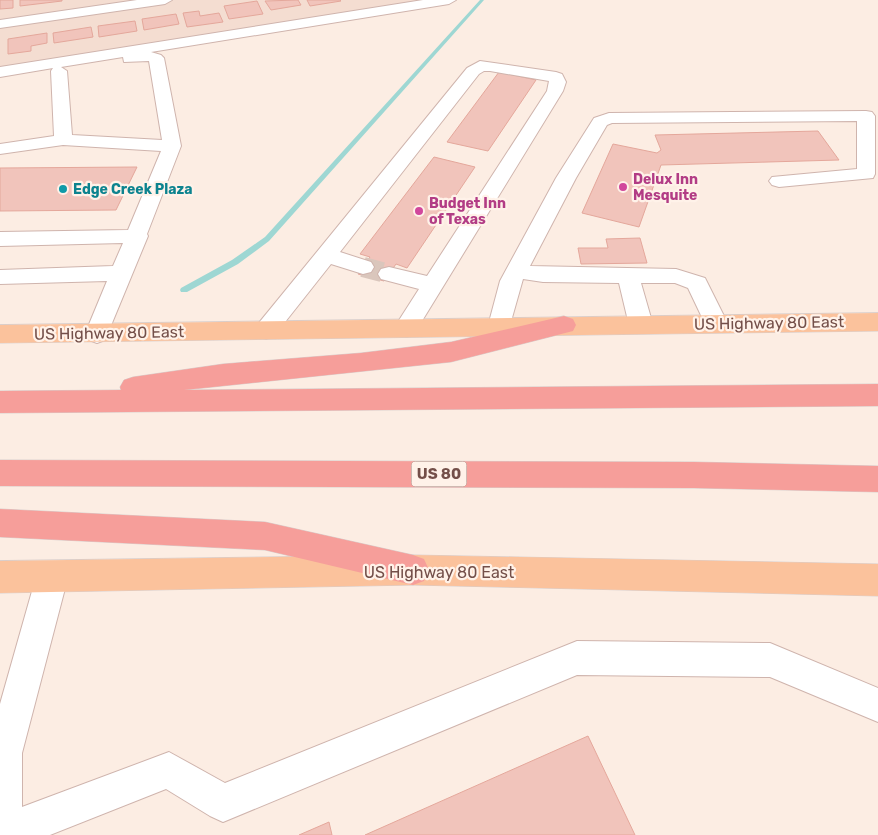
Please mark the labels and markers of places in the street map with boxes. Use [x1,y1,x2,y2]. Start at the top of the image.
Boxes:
place label: Delux Inn Mesquite [633,171,698,204]
place label: Edge Creek Plaza [73,181,193,198]
marker: Delux Inn Mesquite [617,181,629,193]
marker: Edge Creek Plaza [57,183,69,195]
place label: Budget Inn of Texas [429,195,506,228]
marker: Budget Inn of Texas [413,205,425,217]

